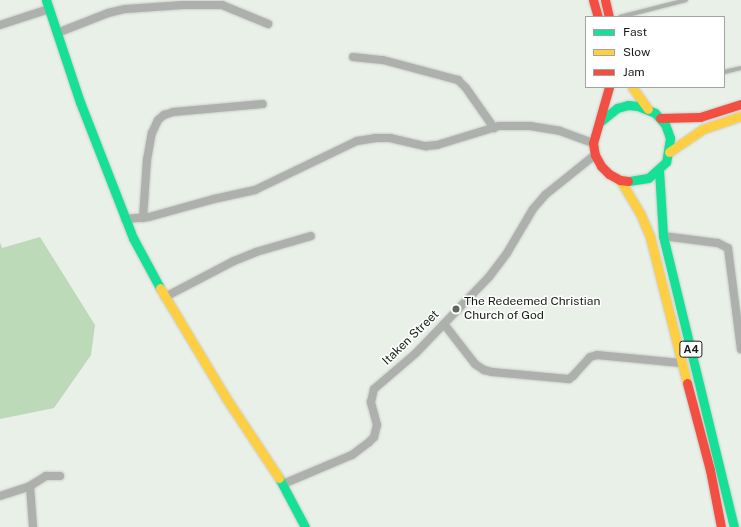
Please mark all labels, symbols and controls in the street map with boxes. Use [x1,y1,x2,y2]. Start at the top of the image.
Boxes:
legend [585,16,725,88]
text: Fast [623,25,647,39]
text: Slow [623,45,650,59]
text: Jam [623,65,645,79]
place label: The Redeemed Christian Church of God [464,295,600,323]
marker: The Redeemed Christian Church of God [451,304,461,314]
street label: Itaken Street [380,308,442,368]
road number: A4 [679,340,703,358]

